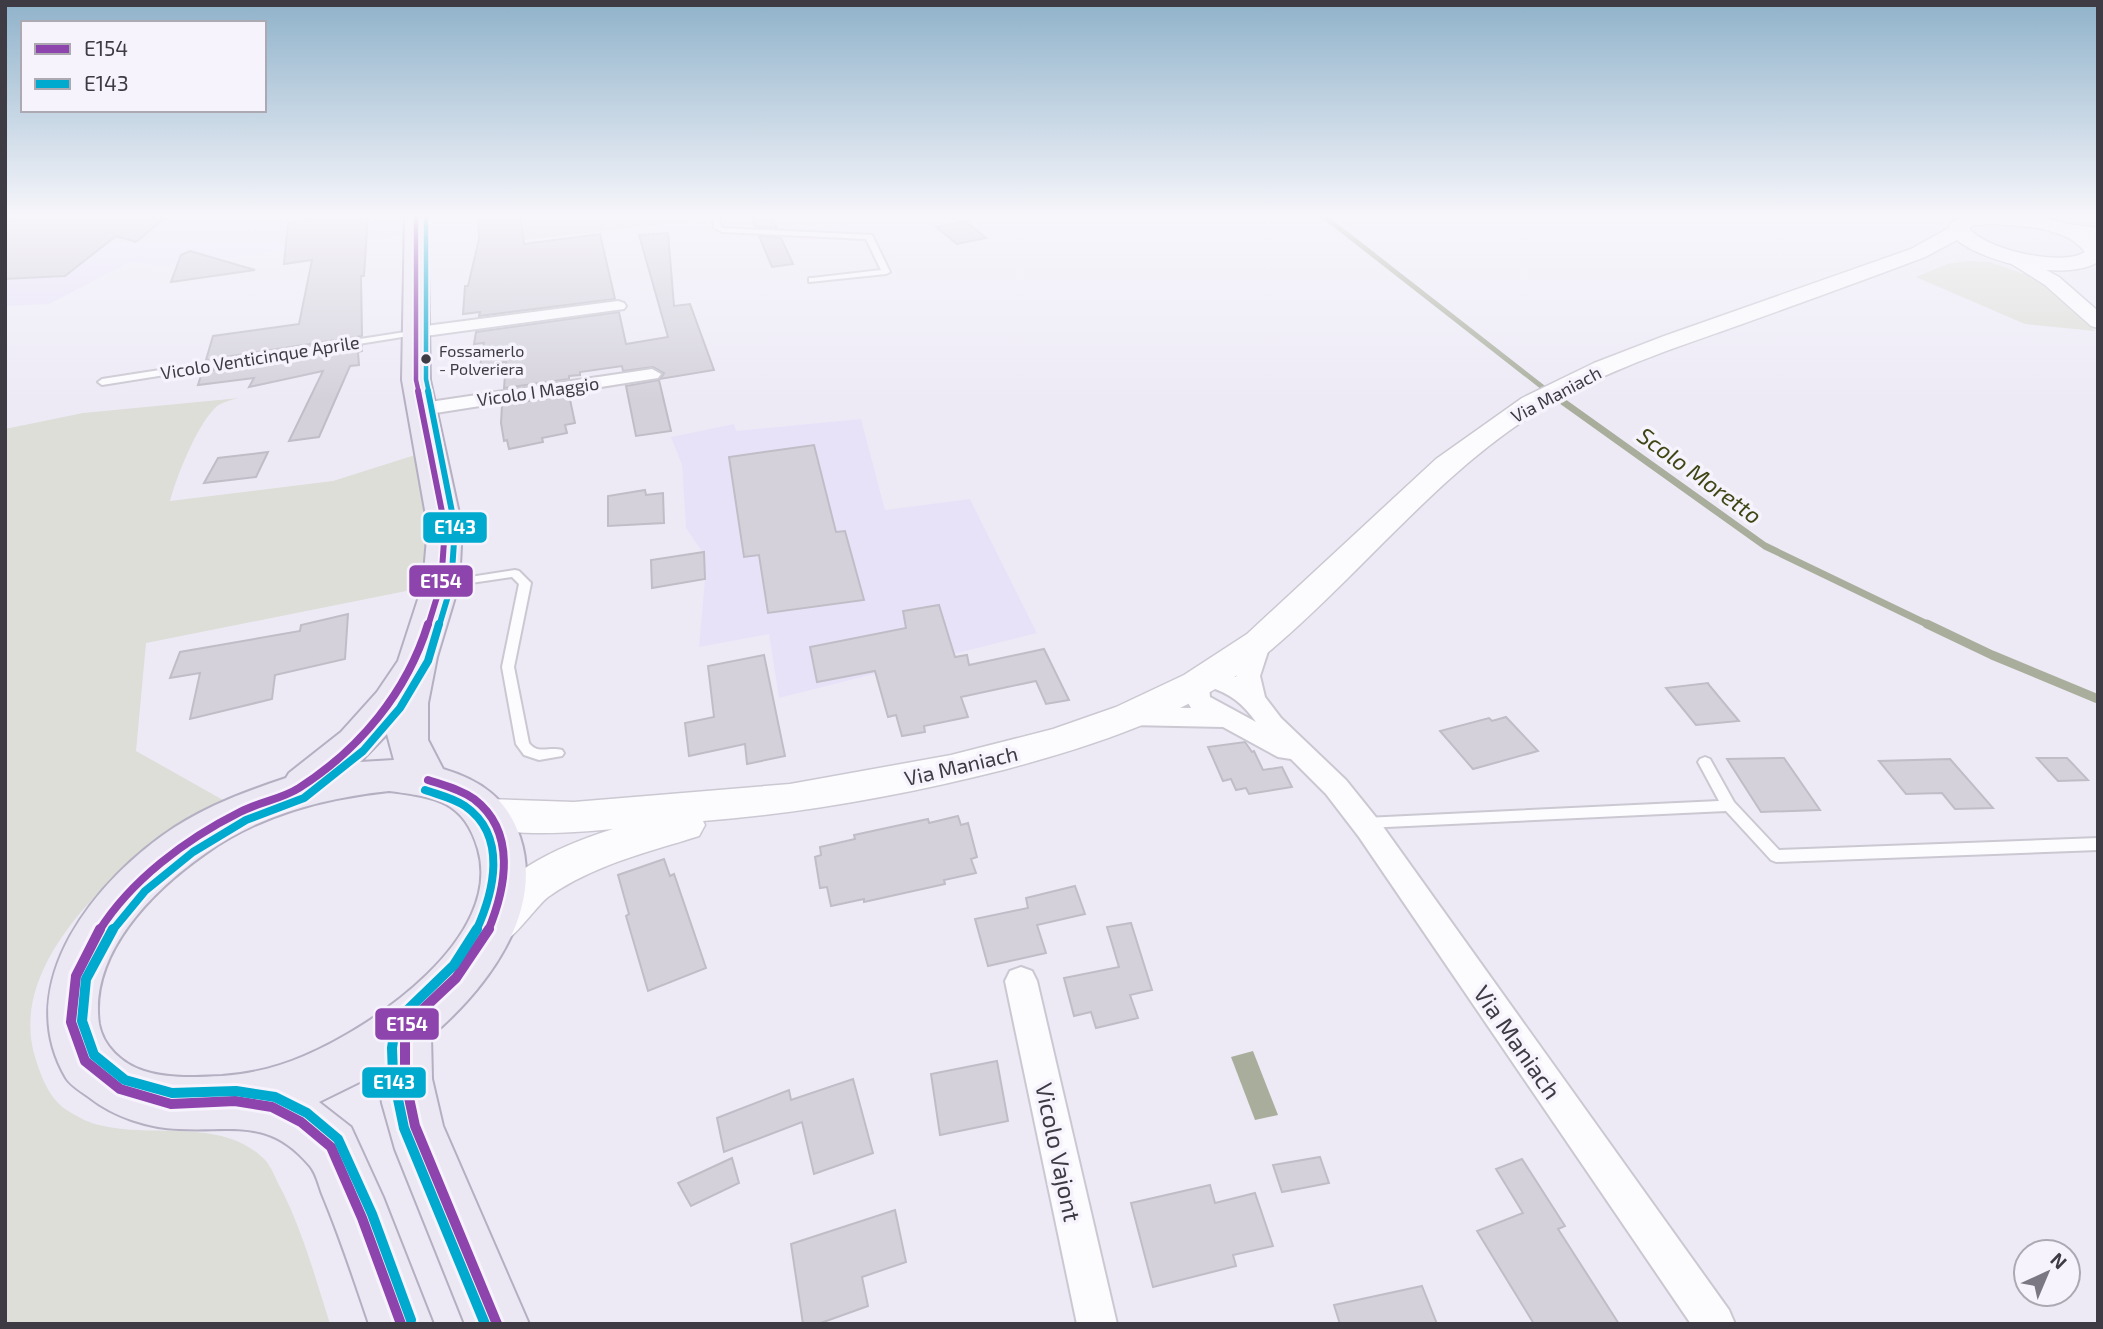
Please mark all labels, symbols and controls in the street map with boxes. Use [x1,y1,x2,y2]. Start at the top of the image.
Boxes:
legend [21,21,266,112]
text: E154 [84,35,128,60]
text: E143 [84,70,129,95]
street label: Vicolo Venticinque Aprile [159,330,361,384]
place label: Fossamerlo - Polveriera [439,341,524,378]
marker: Fossamerlo - Polveriera [419,352,433,366]
street label: Via Maniach [1507,361,1605,427]
street label: Vicolo I Maggio [476,372,600,410]
water label: Scolo Moretto [1633,421,1767,529]
line badge: E143 [422,511,488,544]
text: E143 [434,515,476,538]
line badge: E154 [408,564,474,598]
text: E154 [420,569,462,592]
street label: Via Maniach [902,740,1020,790]
street label: Via Maniach [1468,980,1568,1104]
line badge: E154 [374,1007,440,1041]
text: E154 [386,1012,428,1035]
line badge: E143 [361,1066,427,1099]
text: E143 [373,1070,415,1093]
street label: Vicolo Vajont [1030,1080,1088,1224]
north arrow [2012,1238,2082,1308]
text: N [2046,1247,2072,1273]

